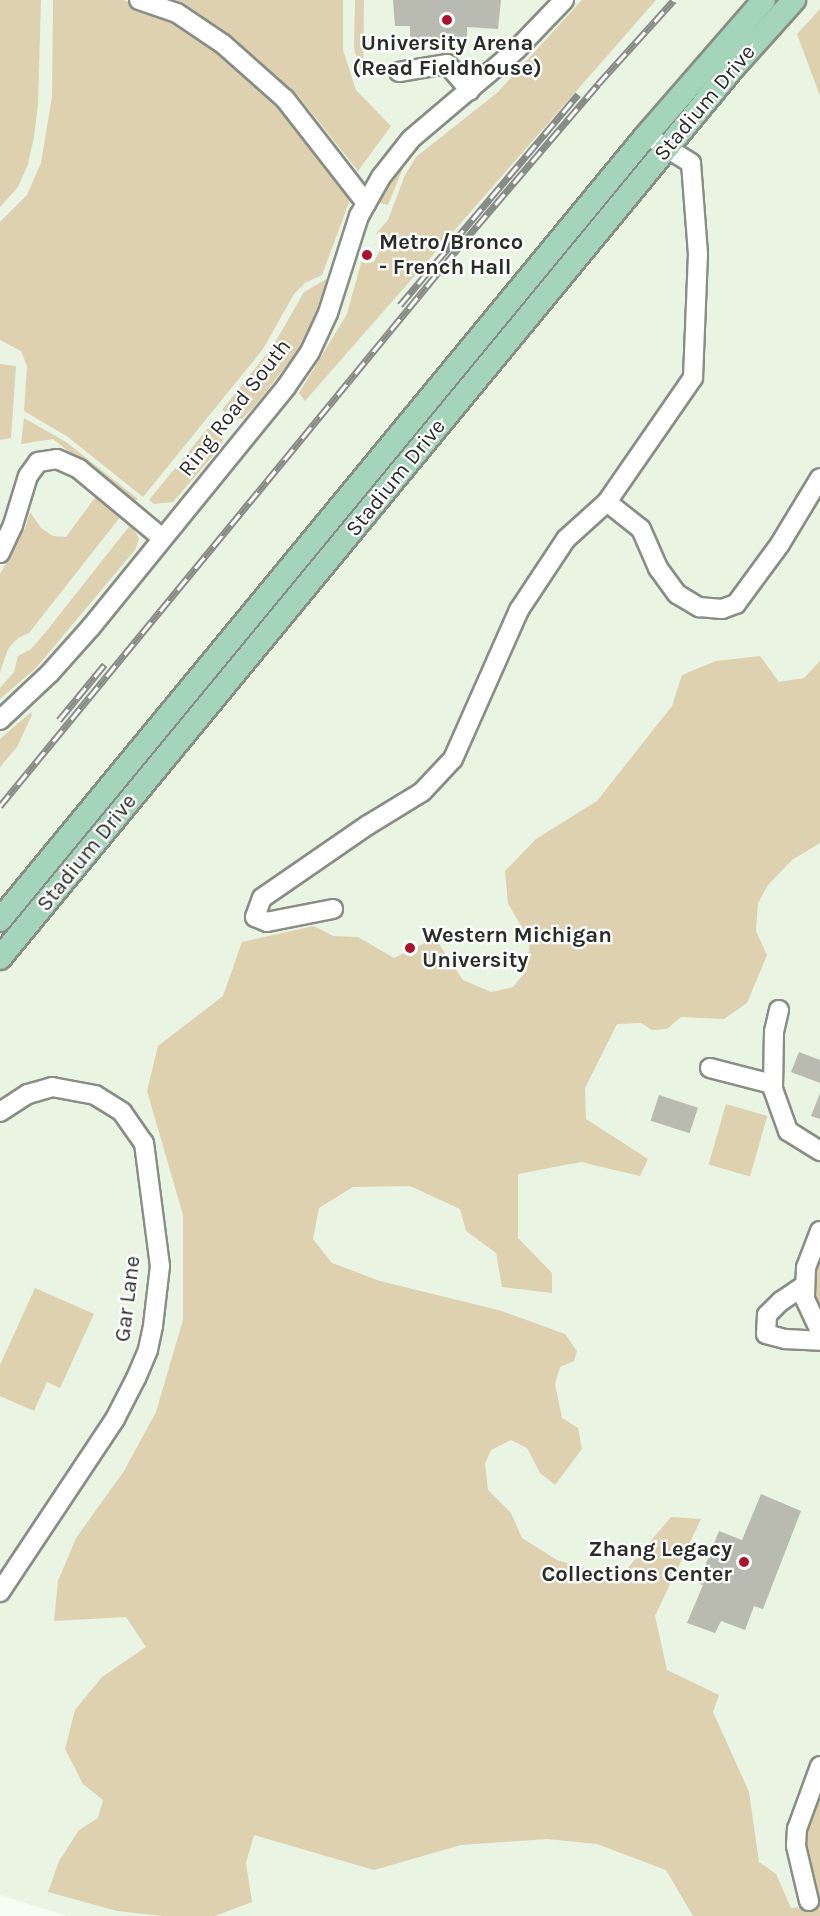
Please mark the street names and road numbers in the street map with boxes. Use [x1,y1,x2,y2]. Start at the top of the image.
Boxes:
street label: Stadium Drive [649,39,761,167]
street label: Ring Road South [173,334,297,482]
street label: Stadium Drive [340,414,452,542]
street label: Stadium Drive [31,789,143,917]
street label: Gar Lane [110,1254,146,1344]

